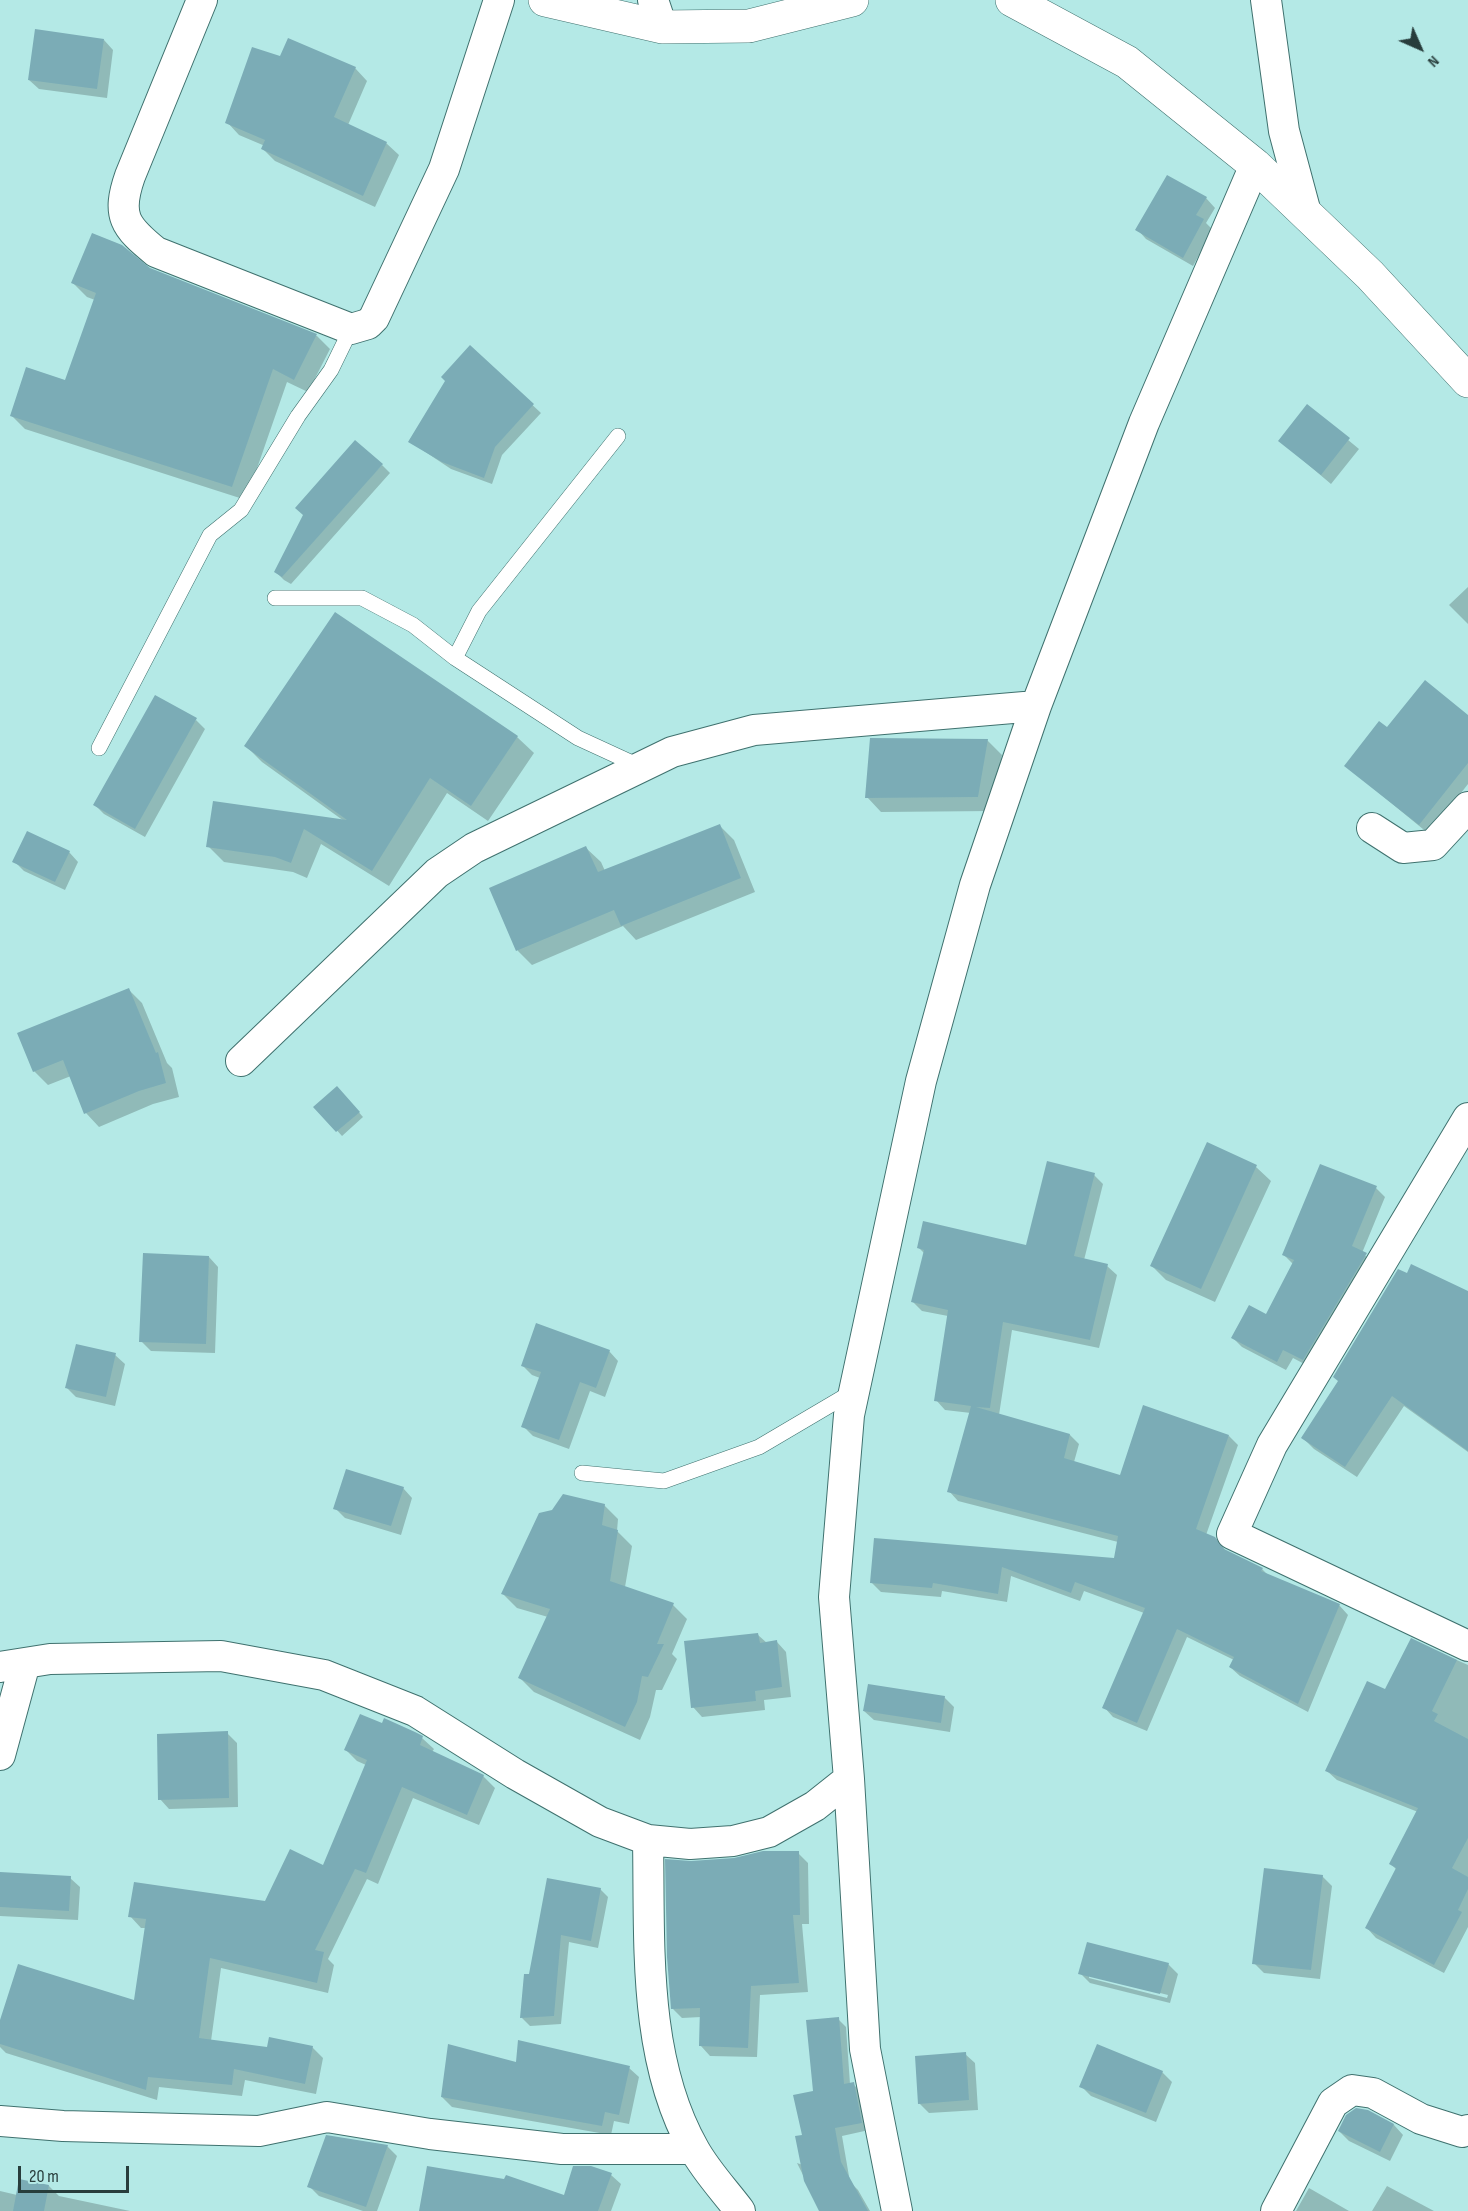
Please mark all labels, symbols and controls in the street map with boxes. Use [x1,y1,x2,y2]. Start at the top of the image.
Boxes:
north arrow [1390,18,1450,78]
text: N [1423,51,1443,71]
scale bar [21,2154,132,2192]
text: 20 m [29,2166,59,2187]

